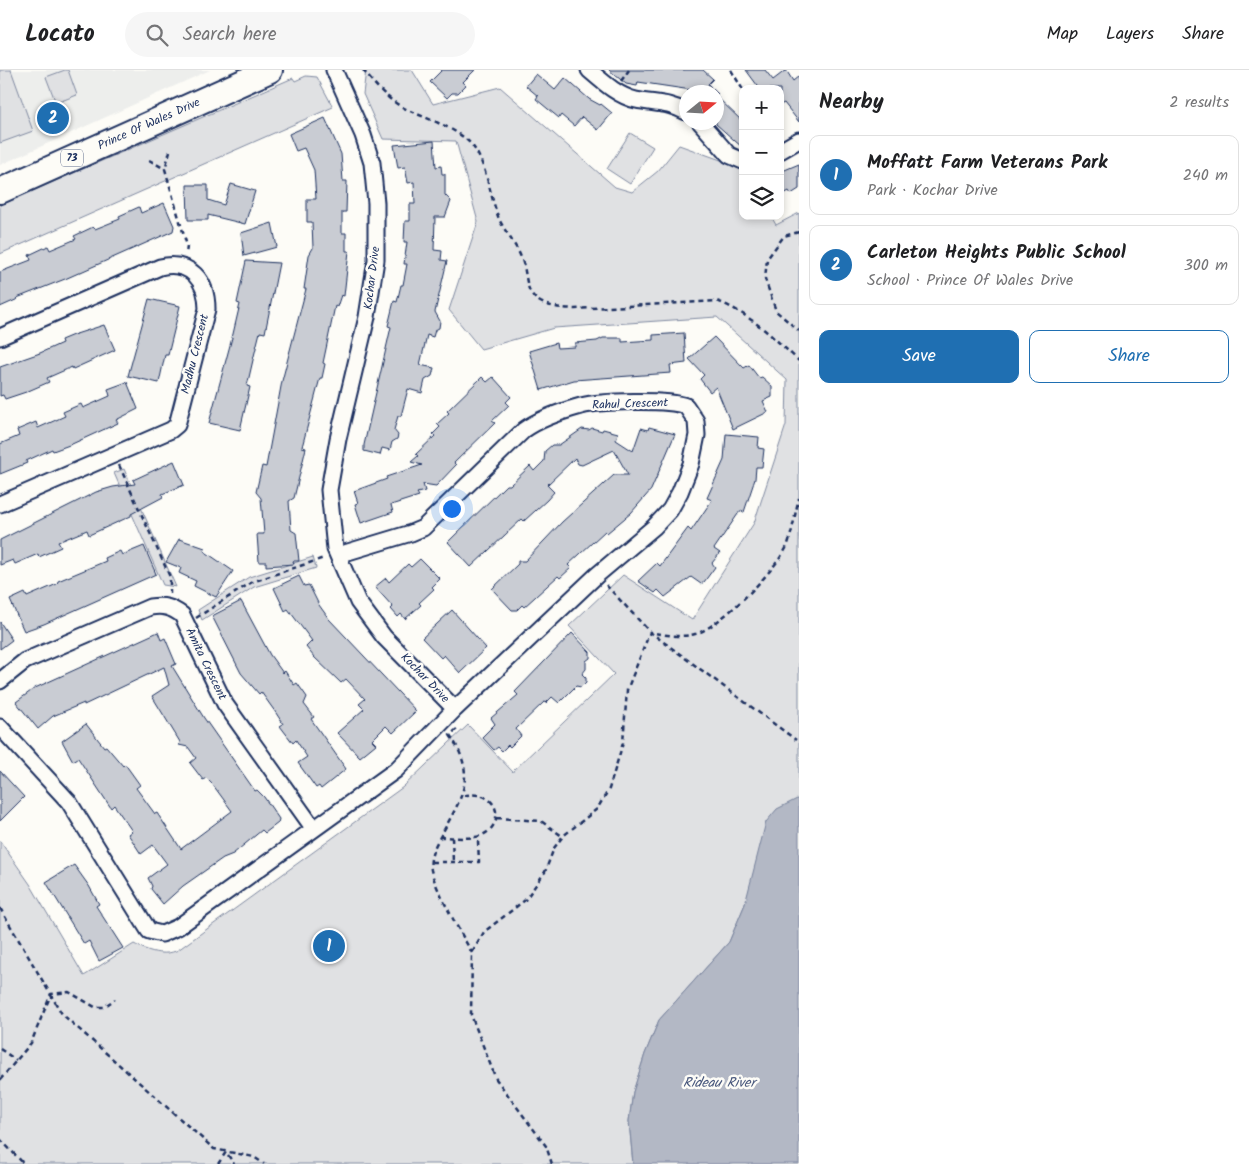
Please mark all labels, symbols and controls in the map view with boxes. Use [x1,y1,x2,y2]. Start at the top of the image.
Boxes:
search box [125,12,475,57]
text: Locato [25,15,95,54]
text: Search here [183,20,276,50]
text: Map [1047,20,1078,49]
text: Layers [1106,20,1154,49]
text: Share [1182,20,1224,49]
icon: search [143,21,171,49]
north arrow [679,85,724,130]
map controls [739,85,784,220]
button: + [739,85,784,130]
text: Nearby [819,86,884,119]
text: 2 results [1169,90,1229,115]
street label: Prince Of Wales Drive [95,93,204,155]
pin: 2 [37,99,69,137]
button: − [739,130,784,175]
text: Moffatt Farm Veterans Park [867,148,1107,178]
road number: 73 [61,150,83,166]
text: 1 [834,163,838,188]
text: 240 m [1183,163,1228,188]
button: layers [739,175,784,220]
text: Park · Kochar Drive [867,178,998,203]
text: Carleton Heights Public School [867,238,1126,268]
street label: Kochar Drive [359,245,385,311]
text: 2 [831,253,841,278]
text: 300 m [1184,253,1228,278]
text: School · Prince Of Wales Drive [867,268,1073,293]
street label: Madhu Crescent [176,312,214,396]
button: Save [819,330,1019,383]
button: Share [1029,330,1229,383]
street label: Rahul Crescent [592,393,669,415]
your location [439,496,465,522]
street label: Amita Crescent [180,625,232,704]
street label: Kochar Drive [396,648,454,708]
pin: 1 [313,927,345,965]
water label: Rideau River [683,1072,758,1094]

